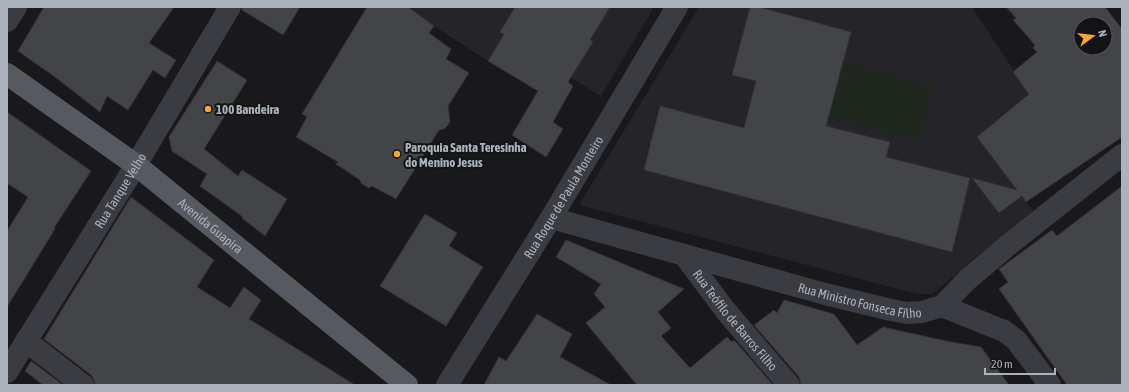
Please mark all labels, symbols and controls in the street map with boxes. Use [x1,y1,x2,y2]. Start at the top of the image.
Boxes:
north arrow [1073,16,1113,56]
text: N [1096,29,1109,38]
place label: 100 Bandeira [216,102,279,117]
marker: 100 Bandeira [203,104,213,114]
street label: Rua Roque de Paula Monteiro [520,133,606,261]
place label: Paroquia Santa Teresinha do Menino Jesus [405,140,527,170]
marker: Paroquia Santa Teresinha do Menino Jesus [392,149,402,159]
street label: Rua Tanque Velho [91,150,149,231]
street label: Avenida Guapira [175,195,246,256]
street label: Rua Teófilo de Barros Filho [690,267,781,374]
street label: Rua Ministro Fonseca Filho [796,279,922,321]
scale bar [985,350,1055,376]
text: 20 m [991,357,1013,371]

